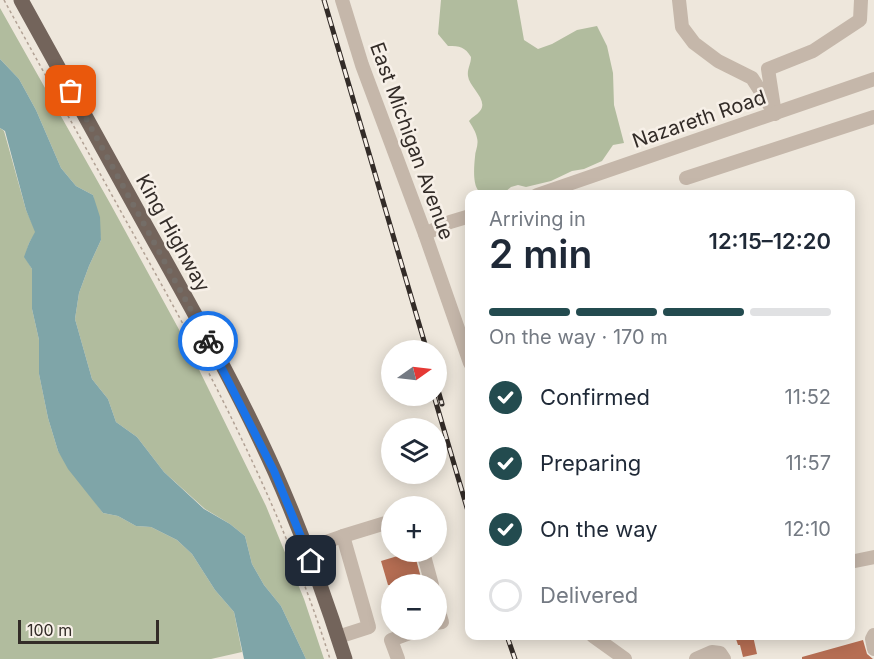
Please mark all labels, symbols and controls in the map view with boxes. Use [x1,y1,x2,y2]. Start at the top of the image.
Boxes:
street label: East Michigan Avenue [365,39,459,243]
pin [45,65,96,116]
icon: bag [54,74,87,107]
street label: Nazareth Road [629,85,769,153]
street label: King Highway [131,170,215,296]
text: Arriving in [489,207,586,231]
text: 12:15–12:20 [709,228,831,254]
text: 2 min [489,230,592,277]
courier [178,311,238,371]
icon: bike [192,325,225,358]
text: On the way · 170 m [489,325,668,349]
north arrow [381,340,447,406]
map controls [381,340,447,640]
icon: check [489,381,522,414]
text: Confirmed [540,384,650,410]
text: 11:52 [785,385,831,409]
button: layers [381,418,447,484]
icon: check [489,447,522,480]
text: Preparing [540,450,641,476]
text: 11:57 [785,451,831,475]
button: + [381,496,447,562]
icon: check [489,513,522,546]
text: On the way [540,516,658,542]
text: 12:10 [784,517,831,541]
pin [285,535,336,586]
icon: home [294,544,327,577]
button: − [381,574,447,640]
text: Delivered [540,582,638,608]
scale bar [18,617,159,644]
text: 100 m [27,620,72,640]

